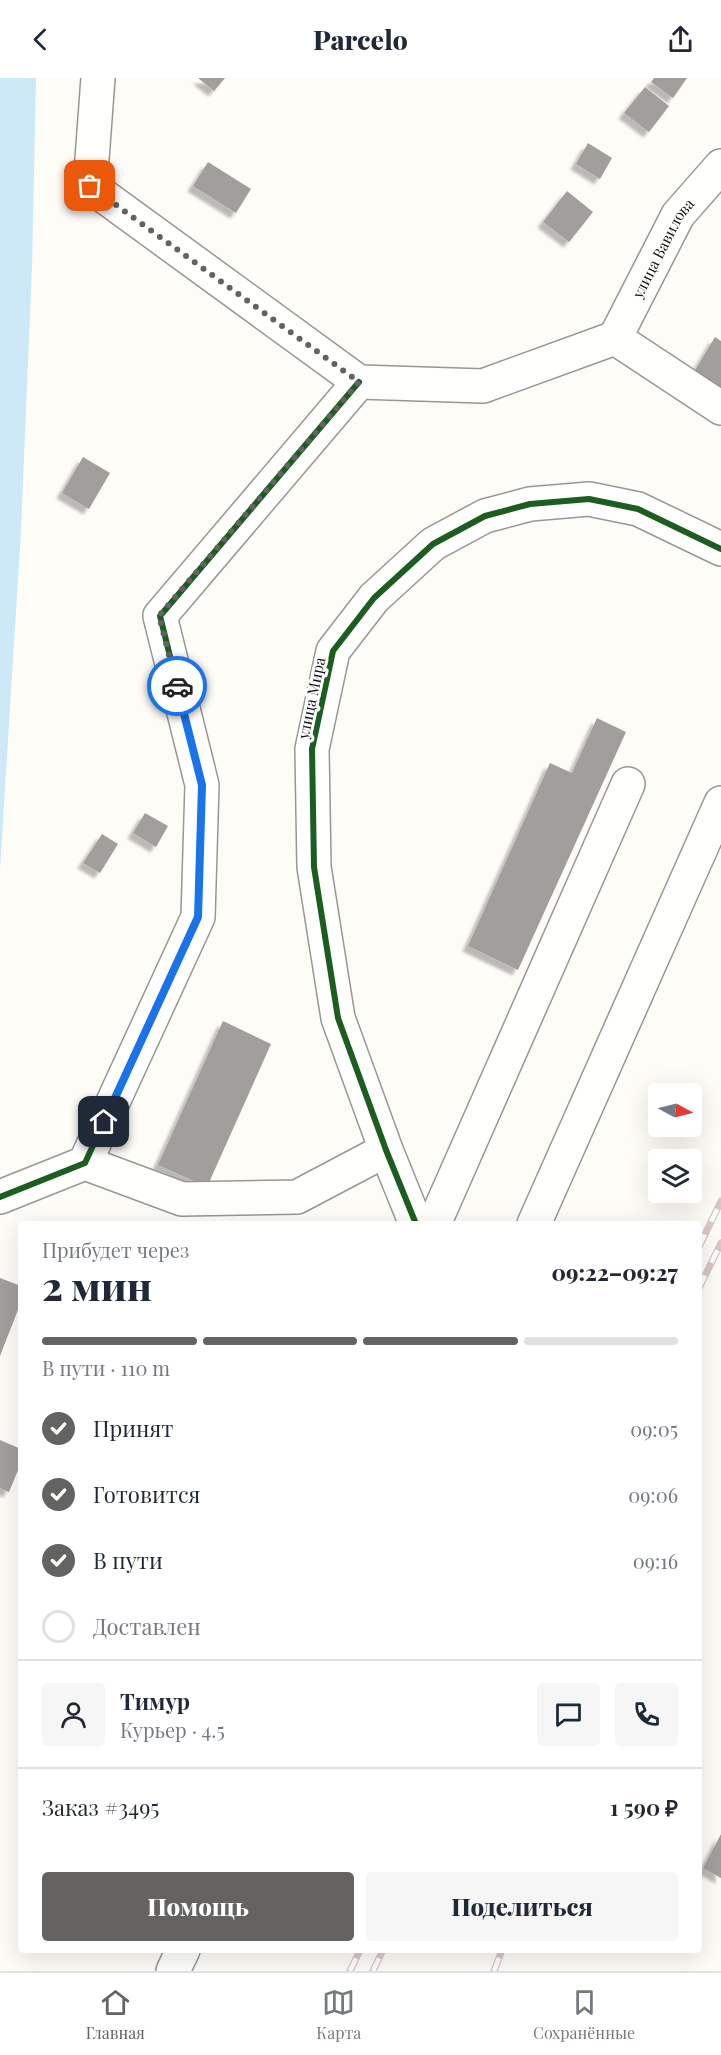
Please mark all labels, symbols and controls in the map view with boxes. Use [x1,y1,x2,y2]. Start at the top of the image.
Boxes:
text: Parcelo [313,21,408,57]
icon: back [24,23,57,56]
icon: share [664,23,697,56]
pin [64,160,115,211]
icon: bag [73,169,106,202]
street label: улица Вавилова [627,193,699,302]
street label: улица Мира [292,655,330,742]
courier [147,656,207,716]
icon: car [161,670,194,703]
north arrow [648,1083,702,1137]
map controls [648,1083,702,1203]
pin [78,1096,129,1147]
icon: home [87,1105,120,1138]
button: layers [648,1149,702,1203]
text: Прибудет через [42,1236,189,1263]
text: 09:22–09:27 [552,1257,678,1287]
text: 2 мин [42,1259,152,1311]
text: В пути · 110 m [42,1354,170,1381]
icon: check [42,1412,75,1445]
text: Принят [93,1413,173,1443]
text: 09:05 [630,1415,678,1442]
icon: check [42,1478,75,1511]
text: Готовится [93,1479,200,1509]
text: 09:06 [628,1481,678,1508]
icon: check [42,1544,75,1577]
text: В пути [93,1545,163,1575]
text: 09:16 [633,1547,678,1574]
text: Доставлен [93,1611,201,1641]
button: person [42,1683,105,1746]
button: chat [537,1683,600,1746]
button: phone [615,1683,678,1746]
text: Тимур [120,1686,190,1716]
text: Курьер · 4.5 [120,1716,225,1743]
text: Заказ #3495 [42,1792,159,1822]
text: 1 590 ₽ [610,1792,678,1822]
button: Помощь [42,1872,354,1941]
button: Поделиться [366,1872,678,1941]
tab: Главная [86,1986,145,2043]
tab: Карта [316,1986,361,2043]
tab: Сохранённые [533,1986,635,2043]

